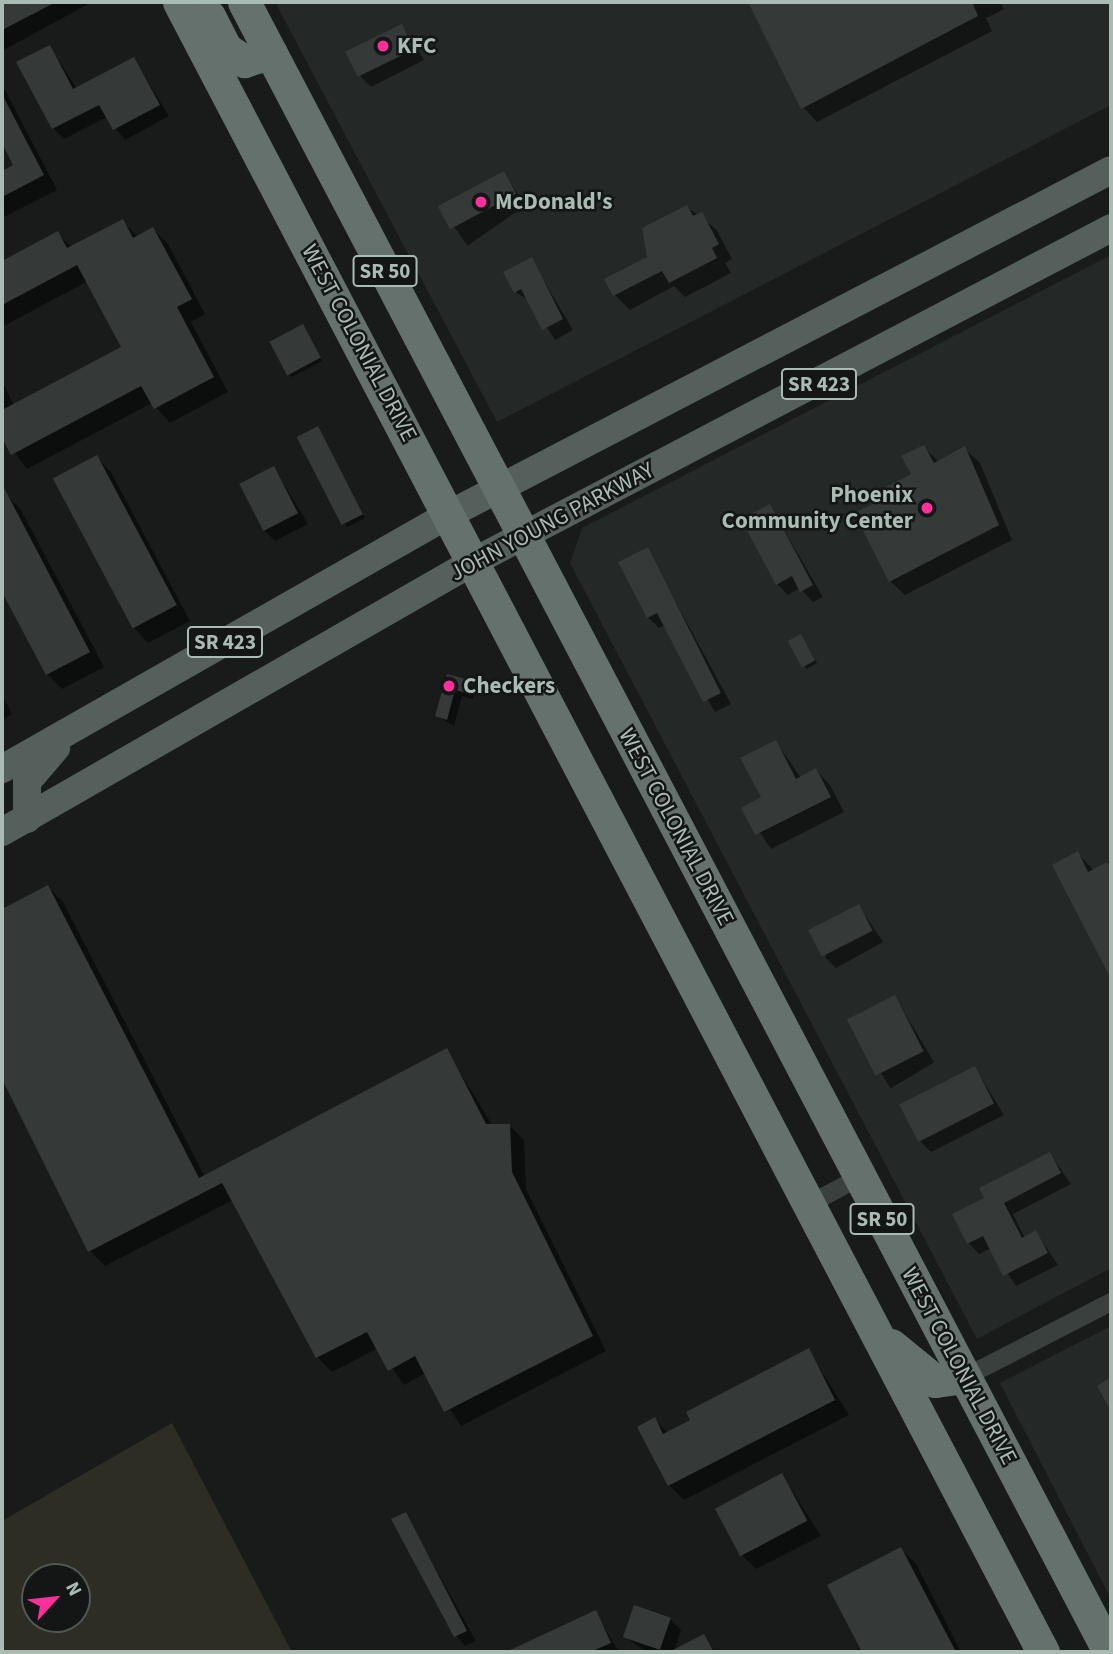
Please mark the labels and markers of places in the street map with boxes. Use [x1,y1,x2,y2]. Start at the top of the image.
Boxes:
place label: KFC [397,32,436,60]
marker: KFC [375,38,391,54]
place label: McDonald's [495,188,612,216]
marker: McDonald's [473,194,489,210]
place label: Phoenix Community Center [722,481,913,535]
marker: Phoenix Community Center [919,500,935,516]
place label: Checkers [463,672,555,700]
marker: Checkers [441,678,457,694]

